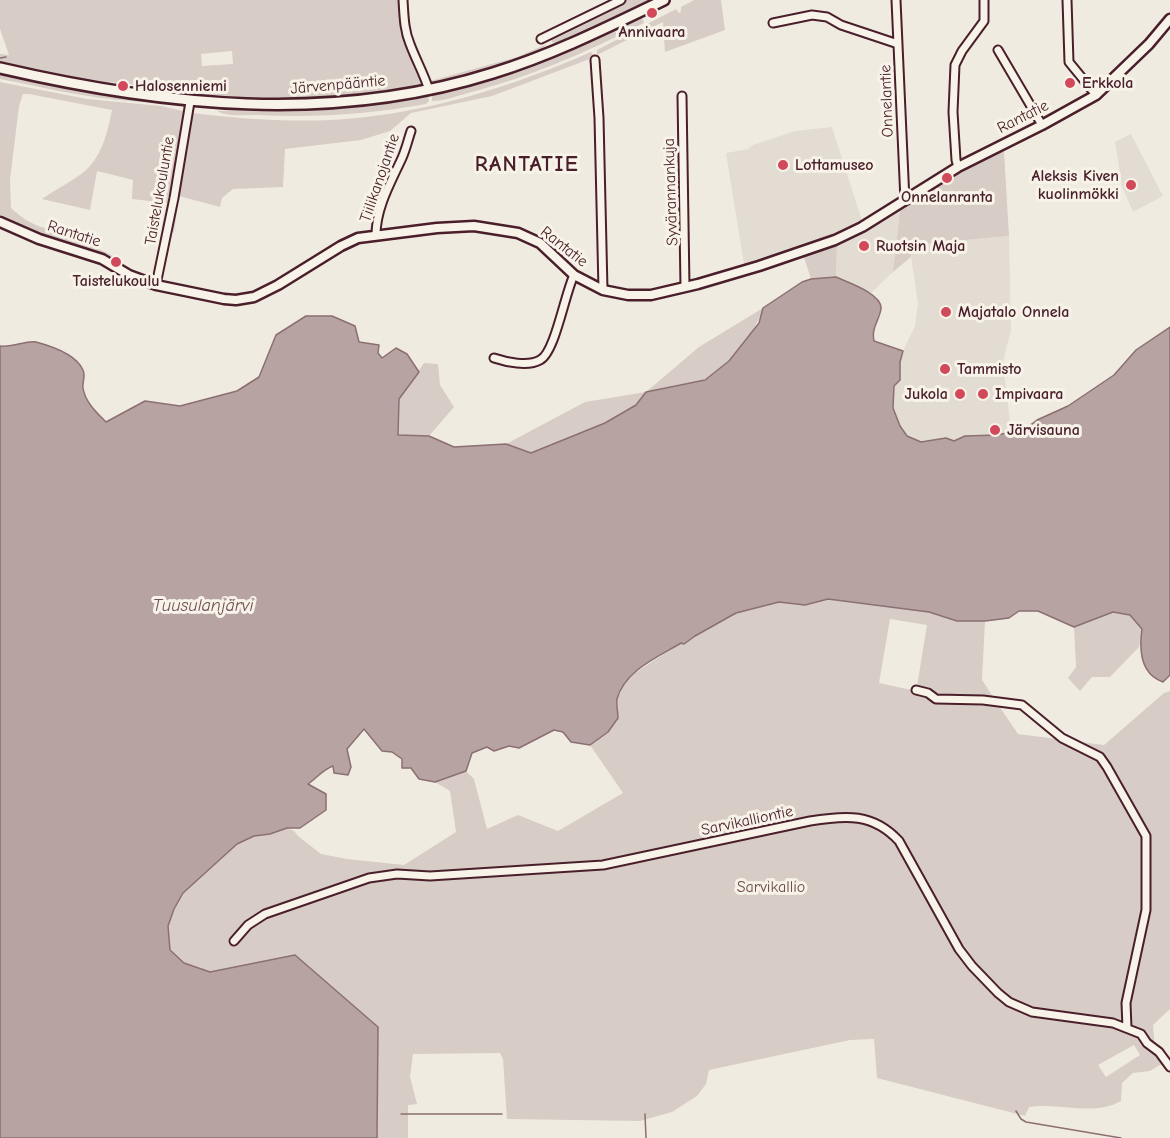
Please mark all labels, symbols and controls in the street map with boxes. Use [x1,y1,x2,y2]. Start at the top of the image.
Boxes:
marker: Annivaara [645,6,659,20]
place label: Annivaara [619,22,685,42]
street label: Onnelantie [876,64,898,138]
street label: Järvenpääntie [290,71,386,99]
place label: Erkkola [1082,73,1133,93]
place label: Halosenniemi [135,76,227,96]
marker: Erkkola [1063,76,1077,90]
marker: Halosenniemi [116,79,130,93]
street label: Rantatie [994,96,1052,138]
street label: Tiilikanojantie [356,131,404,225]
street label: Taistelukouluntie [141,135,179,247]
street label: Syvärannankuja [660,138,682,246]
district label: RANTATIE [475,152,579,178]
place label: Lottamuseo [795,155,874,175]
marker: Lottamuseo [776,158,790,172]
place label: Aleksis Kiven kuolinmökki [1032,166,1119,204]
marker: Onnelanranta [940,171,954,185]
marker: Aleksis Kiven kuolinmökki [1124,178,1138,192]
place label: Onnelanranta [901,187,993,207]
street label: Rantatie [45,216,103,252]
street label: Rantatie [536,222,592,272]
place label: Ruotsin Maja [876,236,965,256]
marker: Ruotsin Maja [857,239,871,253]
marker: Taistelukoulu [109,255,123,269]
place label: Taistelukoulu [73,271,159,291]
place label: Majatalo Onnela [958,302,1069,322]
marker: Majatalo Onnela [939,305,953,319]
place label: Tammisto [957,359,1022,379]
marker: Tammisto [938,362,952,376]
place label: Jukola [904,384,948,404]
place label: Impivaara [995,384,1063,404]
marker: Jukola [953,387,967,401]
marker: Impivaara [976,387,990,401]
place label: Järvisauna [1007,420,1080,440]
marker: Järvisauna [988,423,1002,437]
water label: Tuusulanjärvi [153,595,253,617]
street label: Sarvikalliontie [699,802,795,840]
park label: Sarvikallio [737,877,805,897]

